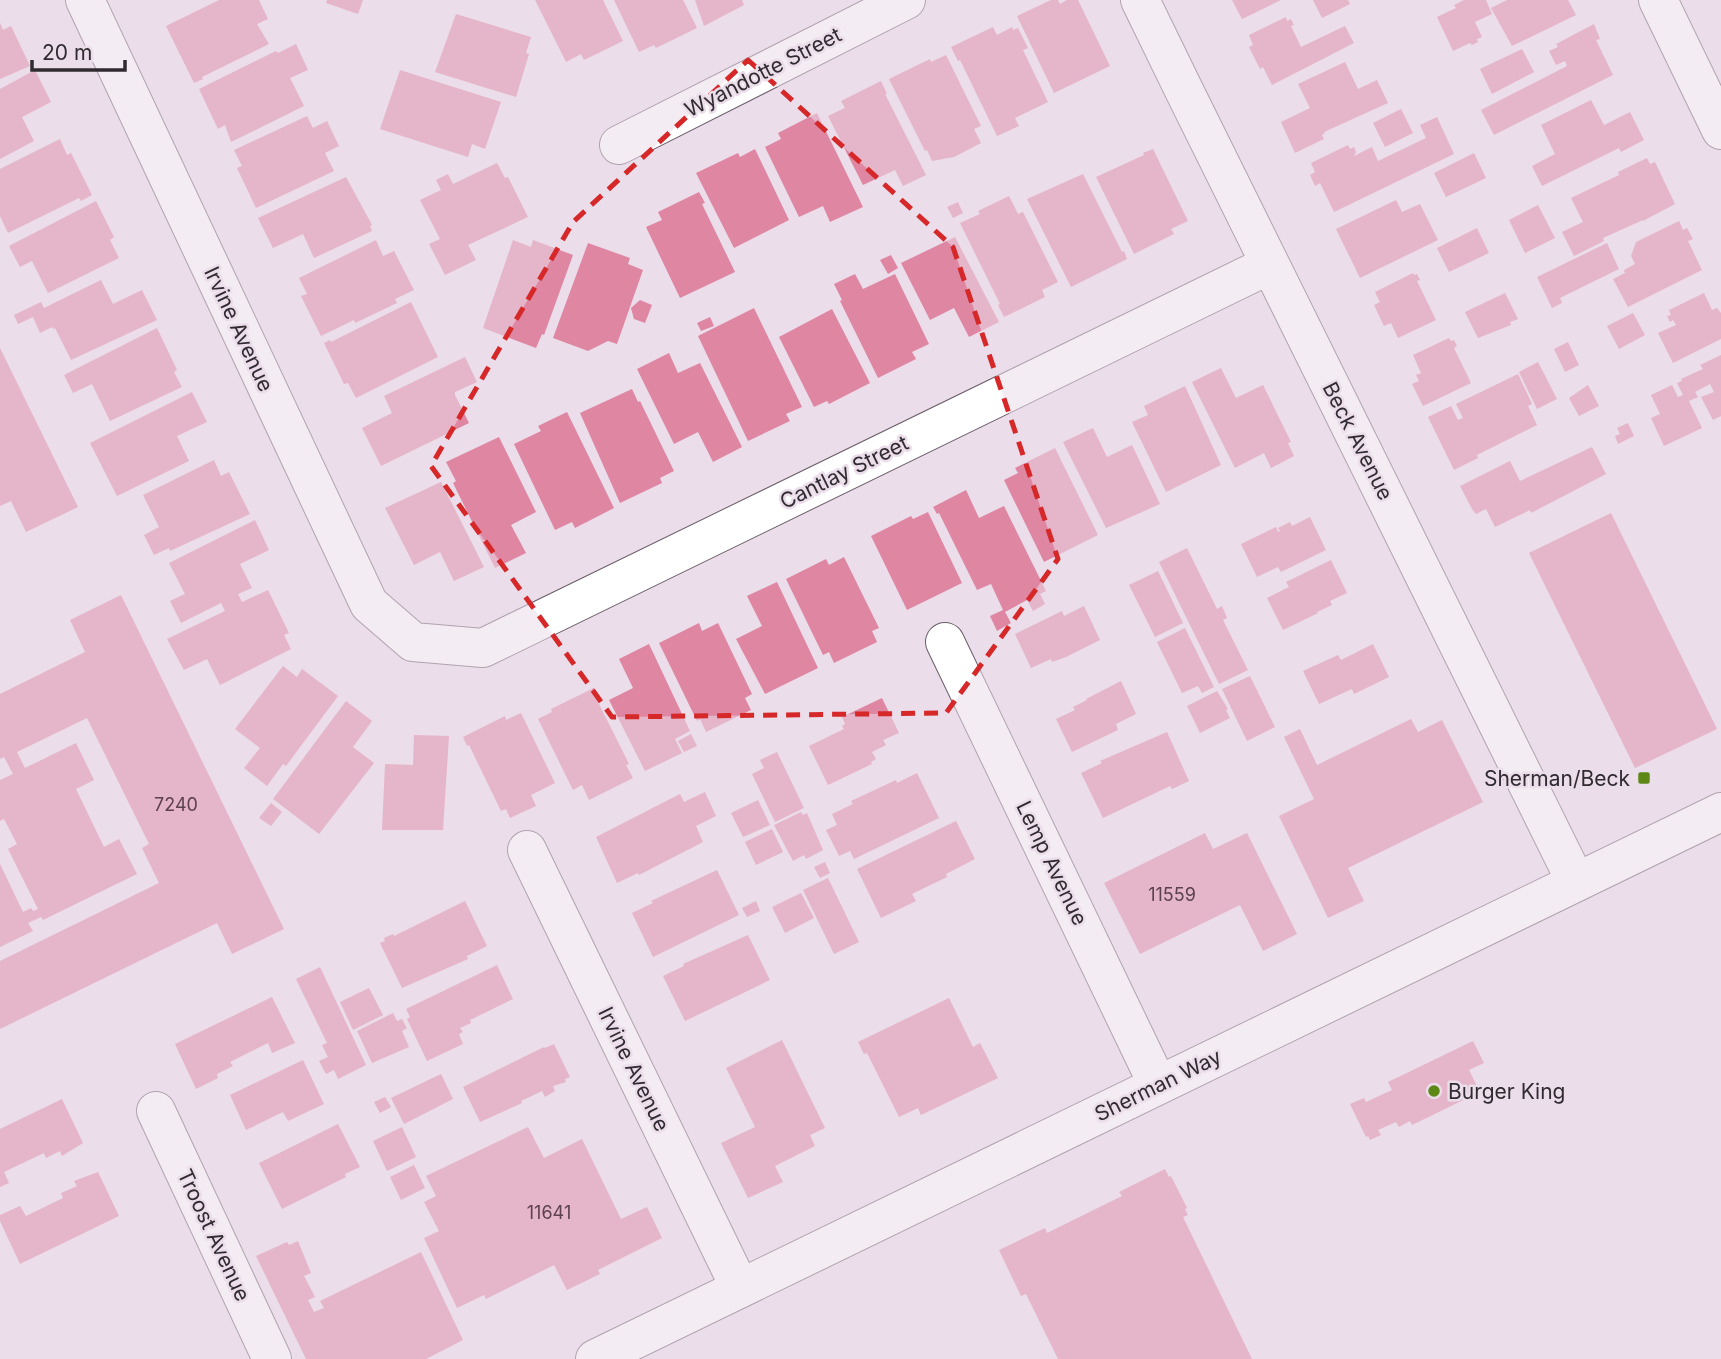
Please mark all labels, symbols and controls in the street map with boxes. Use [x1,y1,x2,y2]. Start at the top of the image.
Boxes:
street label: Wyandotte Street [680,22,846,122]
scale bar [32,28,124,72]
text: 20 m [42,40,92,65]
street label: Irvine Avenue [199,262,279,396]
street label: Beck Avenue [1318,378,1398,504]
street label: Cantlay Street [776,430,912,514]
place label: Sherman/Beck [1484,766,1630,791]
marker: Sherman/Beck [1636,770,1652,786]
house number: 7240 [154,794,198,815]
street label: Lemp Avenue [1011,797,1093,929]
house number: 11559 [1148,884,1196,905]
street label: Irvine Avenue [593,1003,675,1135]
street label: Sherman Way [1091,1043,1226,1126]
place label: Burger King [1448,1079,1565,1104]
marker: Burger King [1426,1083,1442,1099]
street label: Troost Avenue [173,1165,255,1305]
house number: 11641 [527,1202,571,1223]

